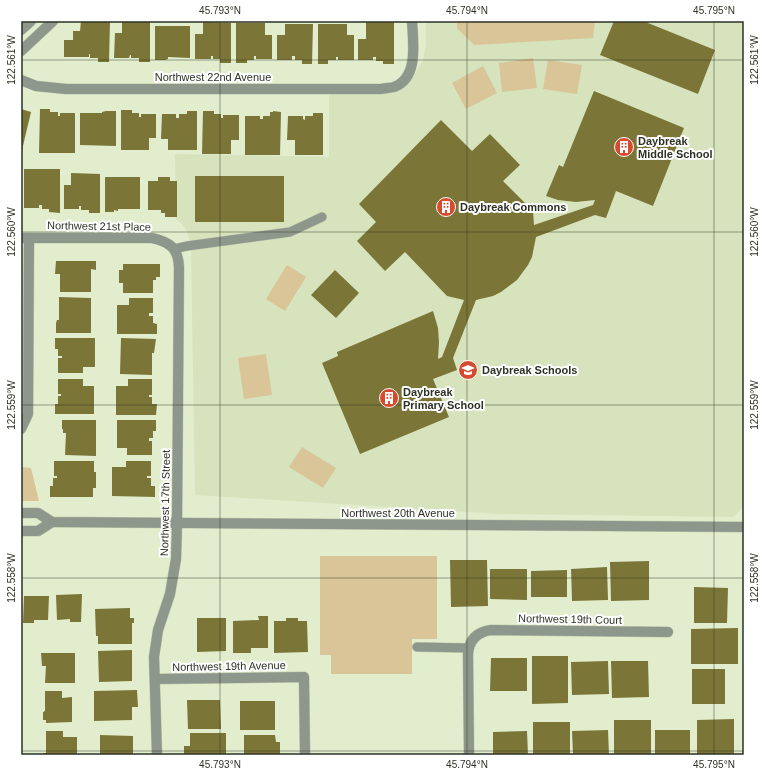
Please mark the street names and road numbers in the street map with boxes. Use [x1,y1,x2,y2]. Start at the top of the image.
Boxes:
street label: Northwest 22nd Avenue [155,71,271,83]
street label: Northwest 21st Place [47,219,151,233]
street label: Northwest 17th Street [158,450,172,556]
street label: Northwest 20th Avenue [341,507,455,519]
street label: Northwest 19th Court [518,612,622,626]
street label: Northwest 19th Avenue [172,659,286,673]

